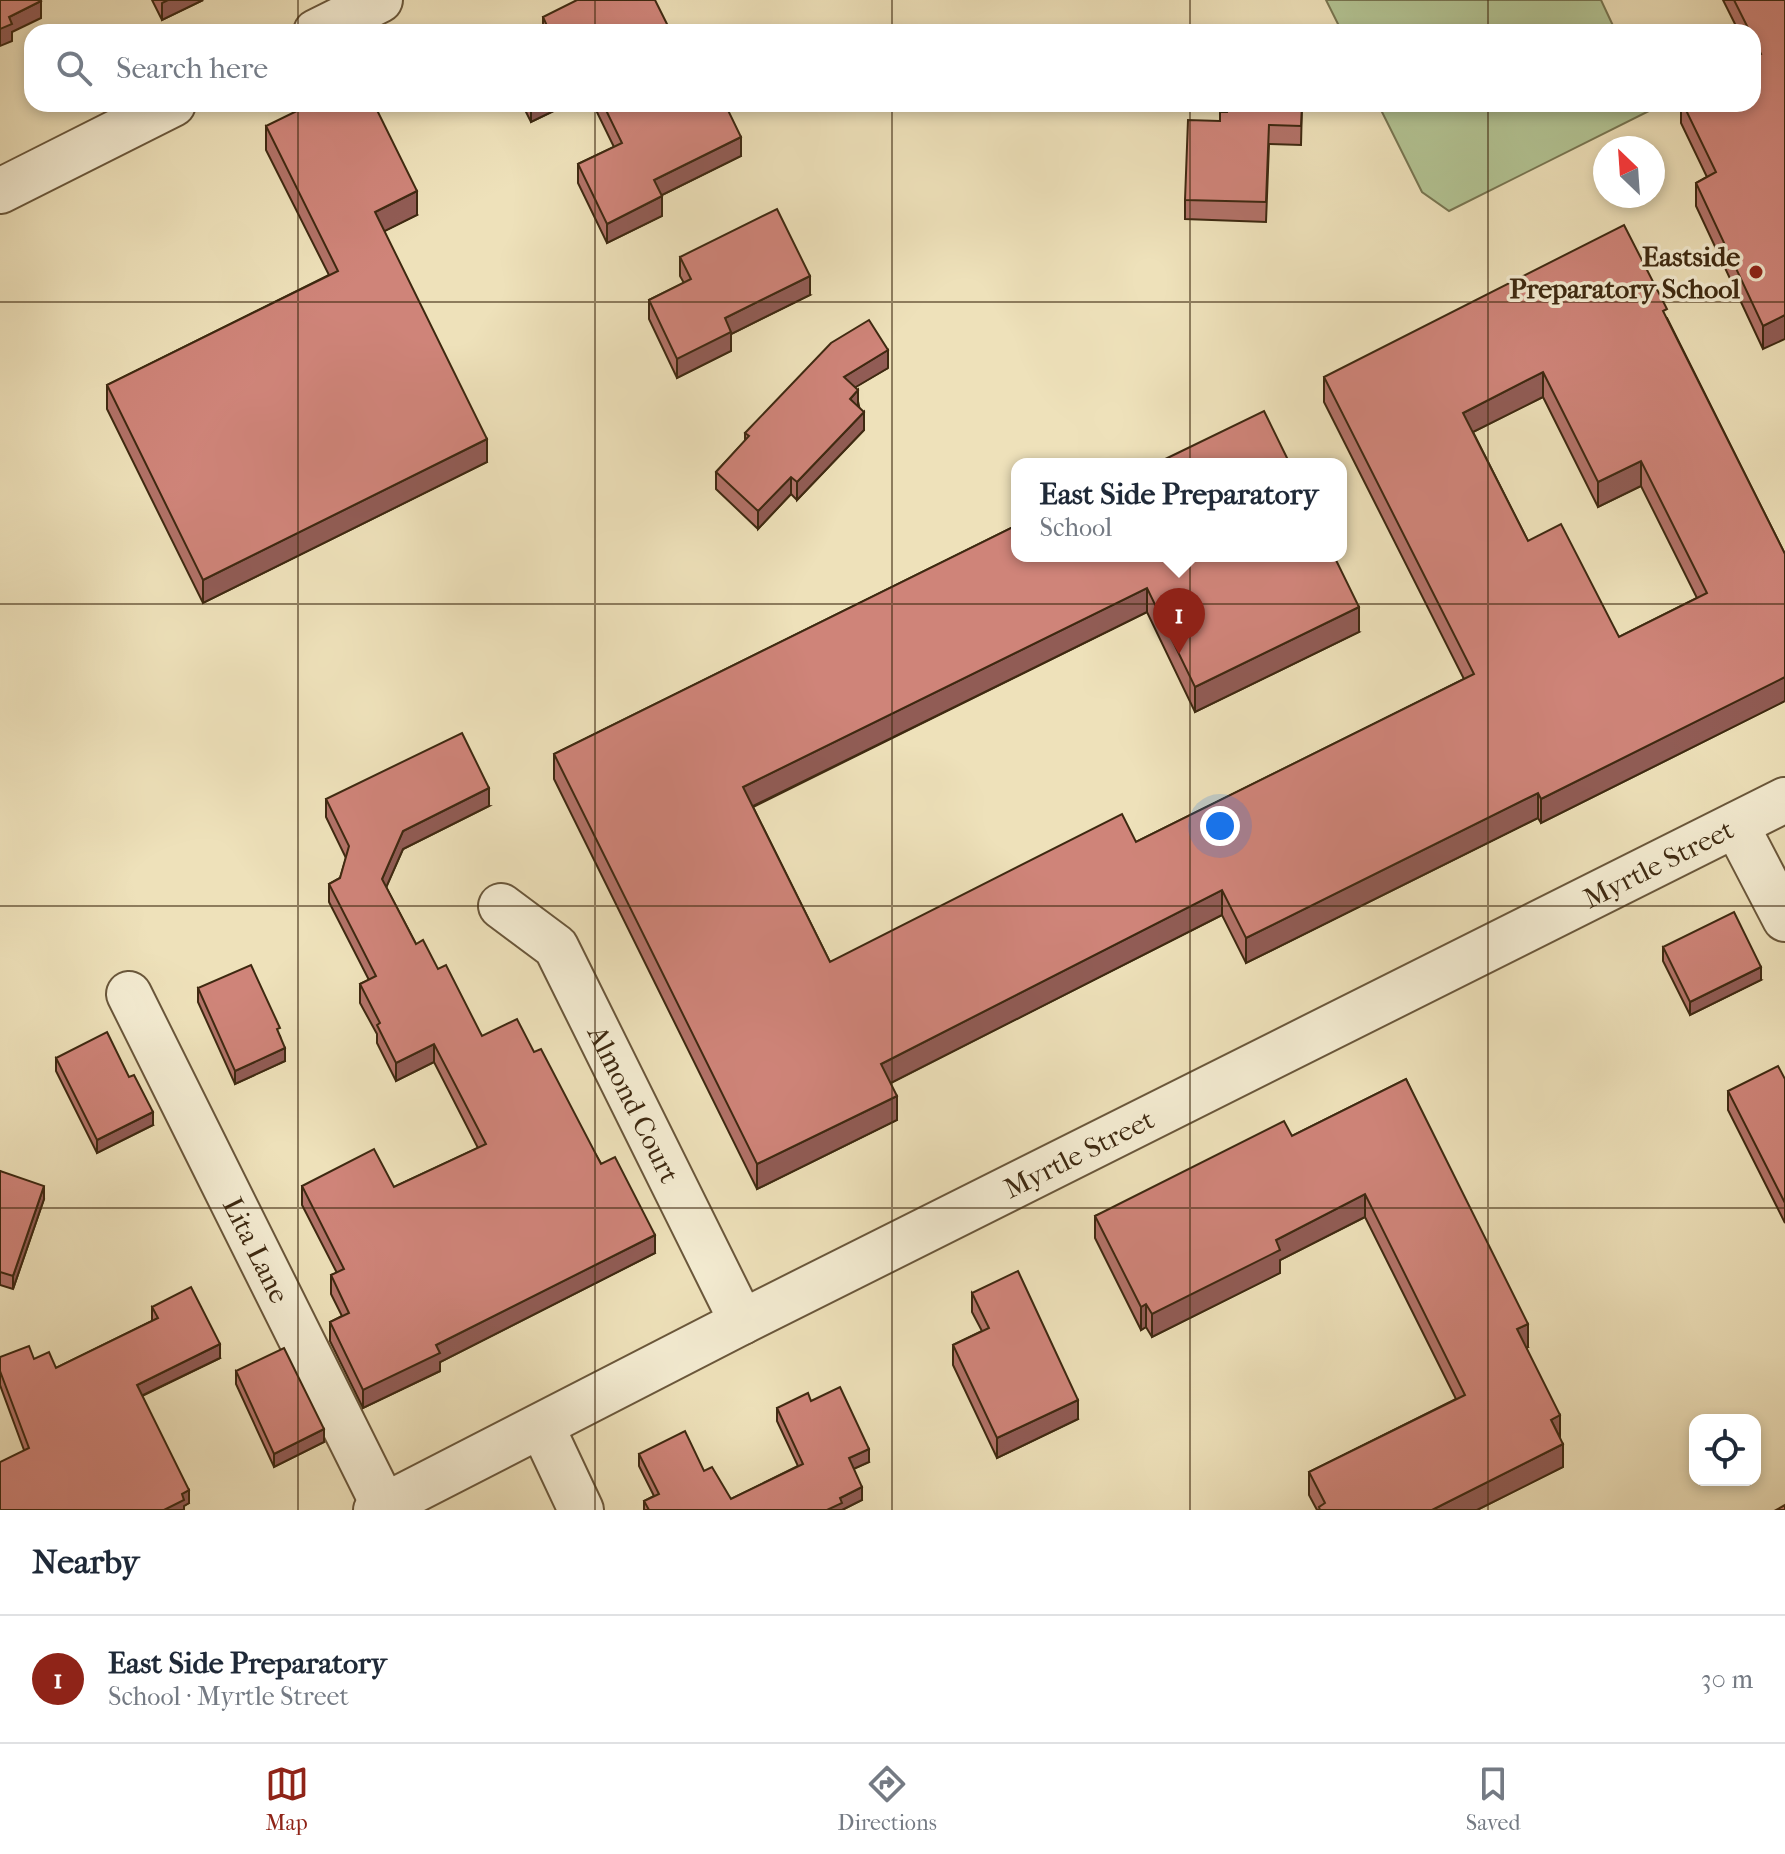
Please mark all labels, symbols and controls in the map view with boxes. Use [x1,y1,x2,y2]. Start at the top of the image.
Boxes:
search box [24,24,1761,112]
icon: search [52,46,96,90]
text: Search here [116,51,268,86]
north arrow [1593,136,1665,208]
place label: Eastside Preparatory School [1510,240,1740,305]
marker: Eastside Preparatory School [1747,263,1765,281]
popup [1011,458,1347,562]
text: East Side Preparatory [1040,477,1318,512]
text: School [1040,512,1112,543]
pin: 1 [1153,588,1205,654]
your location [1200,806,1240,846]
street label: Myrtle Street [1578,813,1739,915]
street label: Almond Court [580,1019,686,1188]
street label: Myrtle Street [998,1103,1159,1205]
street label: Lita Lane [216,1192,296,1309]
map controls [1689,1414,1761,1486]
button: locate [1689,1414,1761,1486]
text: Nearby [32,1542,139,1582]
text: East Side Preparatory [108,1646,387,1681]
text: 1 [53,1664,63,1695]
text: 30 m [1701,1664,1753,1695]
text: School · Myrtle Street [108,1681,349,1712]
tab: Map [265,1762,309,1836]
tab: Directions [838,1762,937,1836]
tab: Saved [1466,1762,1520,1836]

